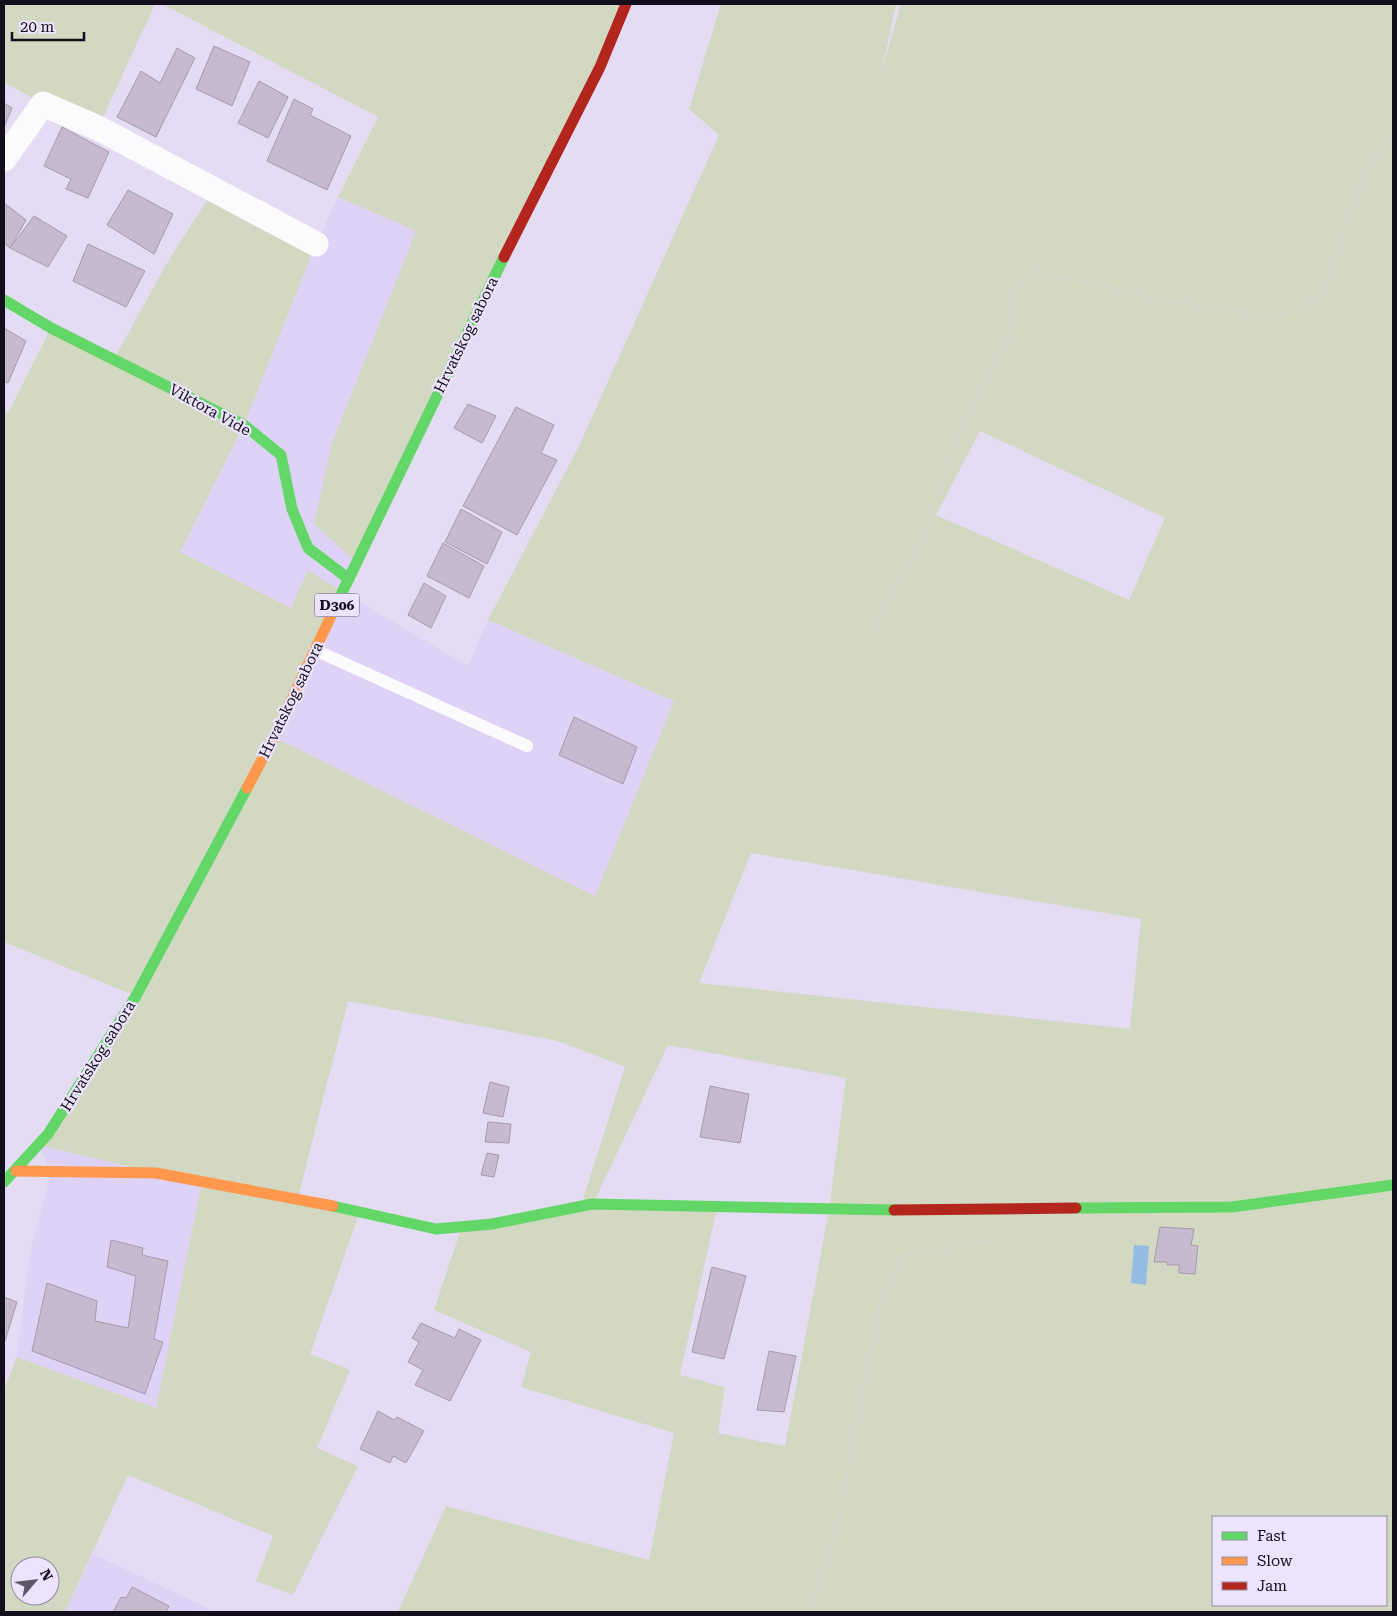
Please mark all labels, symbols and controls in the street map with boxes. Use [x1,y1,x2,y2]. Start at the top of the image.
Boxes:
scale bar [12,10,85,42]
text: 20 m [20,18,55,36]
street label: Hrvatskog sabora [430,274,502,396]
street label: Viktora Vide [166,380,254,440]
road number: D306 [314,594,360,616]
street label: Hrvatskog sabora [255,639,327,761]
street label: Hrvatskog sabora [57,997,139,1115]
legend [1212,1516,1387,1606]
text: Fast [1257,1527,1287,1545]
text: Slow [1257,1552,1293,1570]
north arrow [10,1556,60,1606]
text: N [37,1566,56,1584]
text: Jam [1257,1577,1287,1595]

